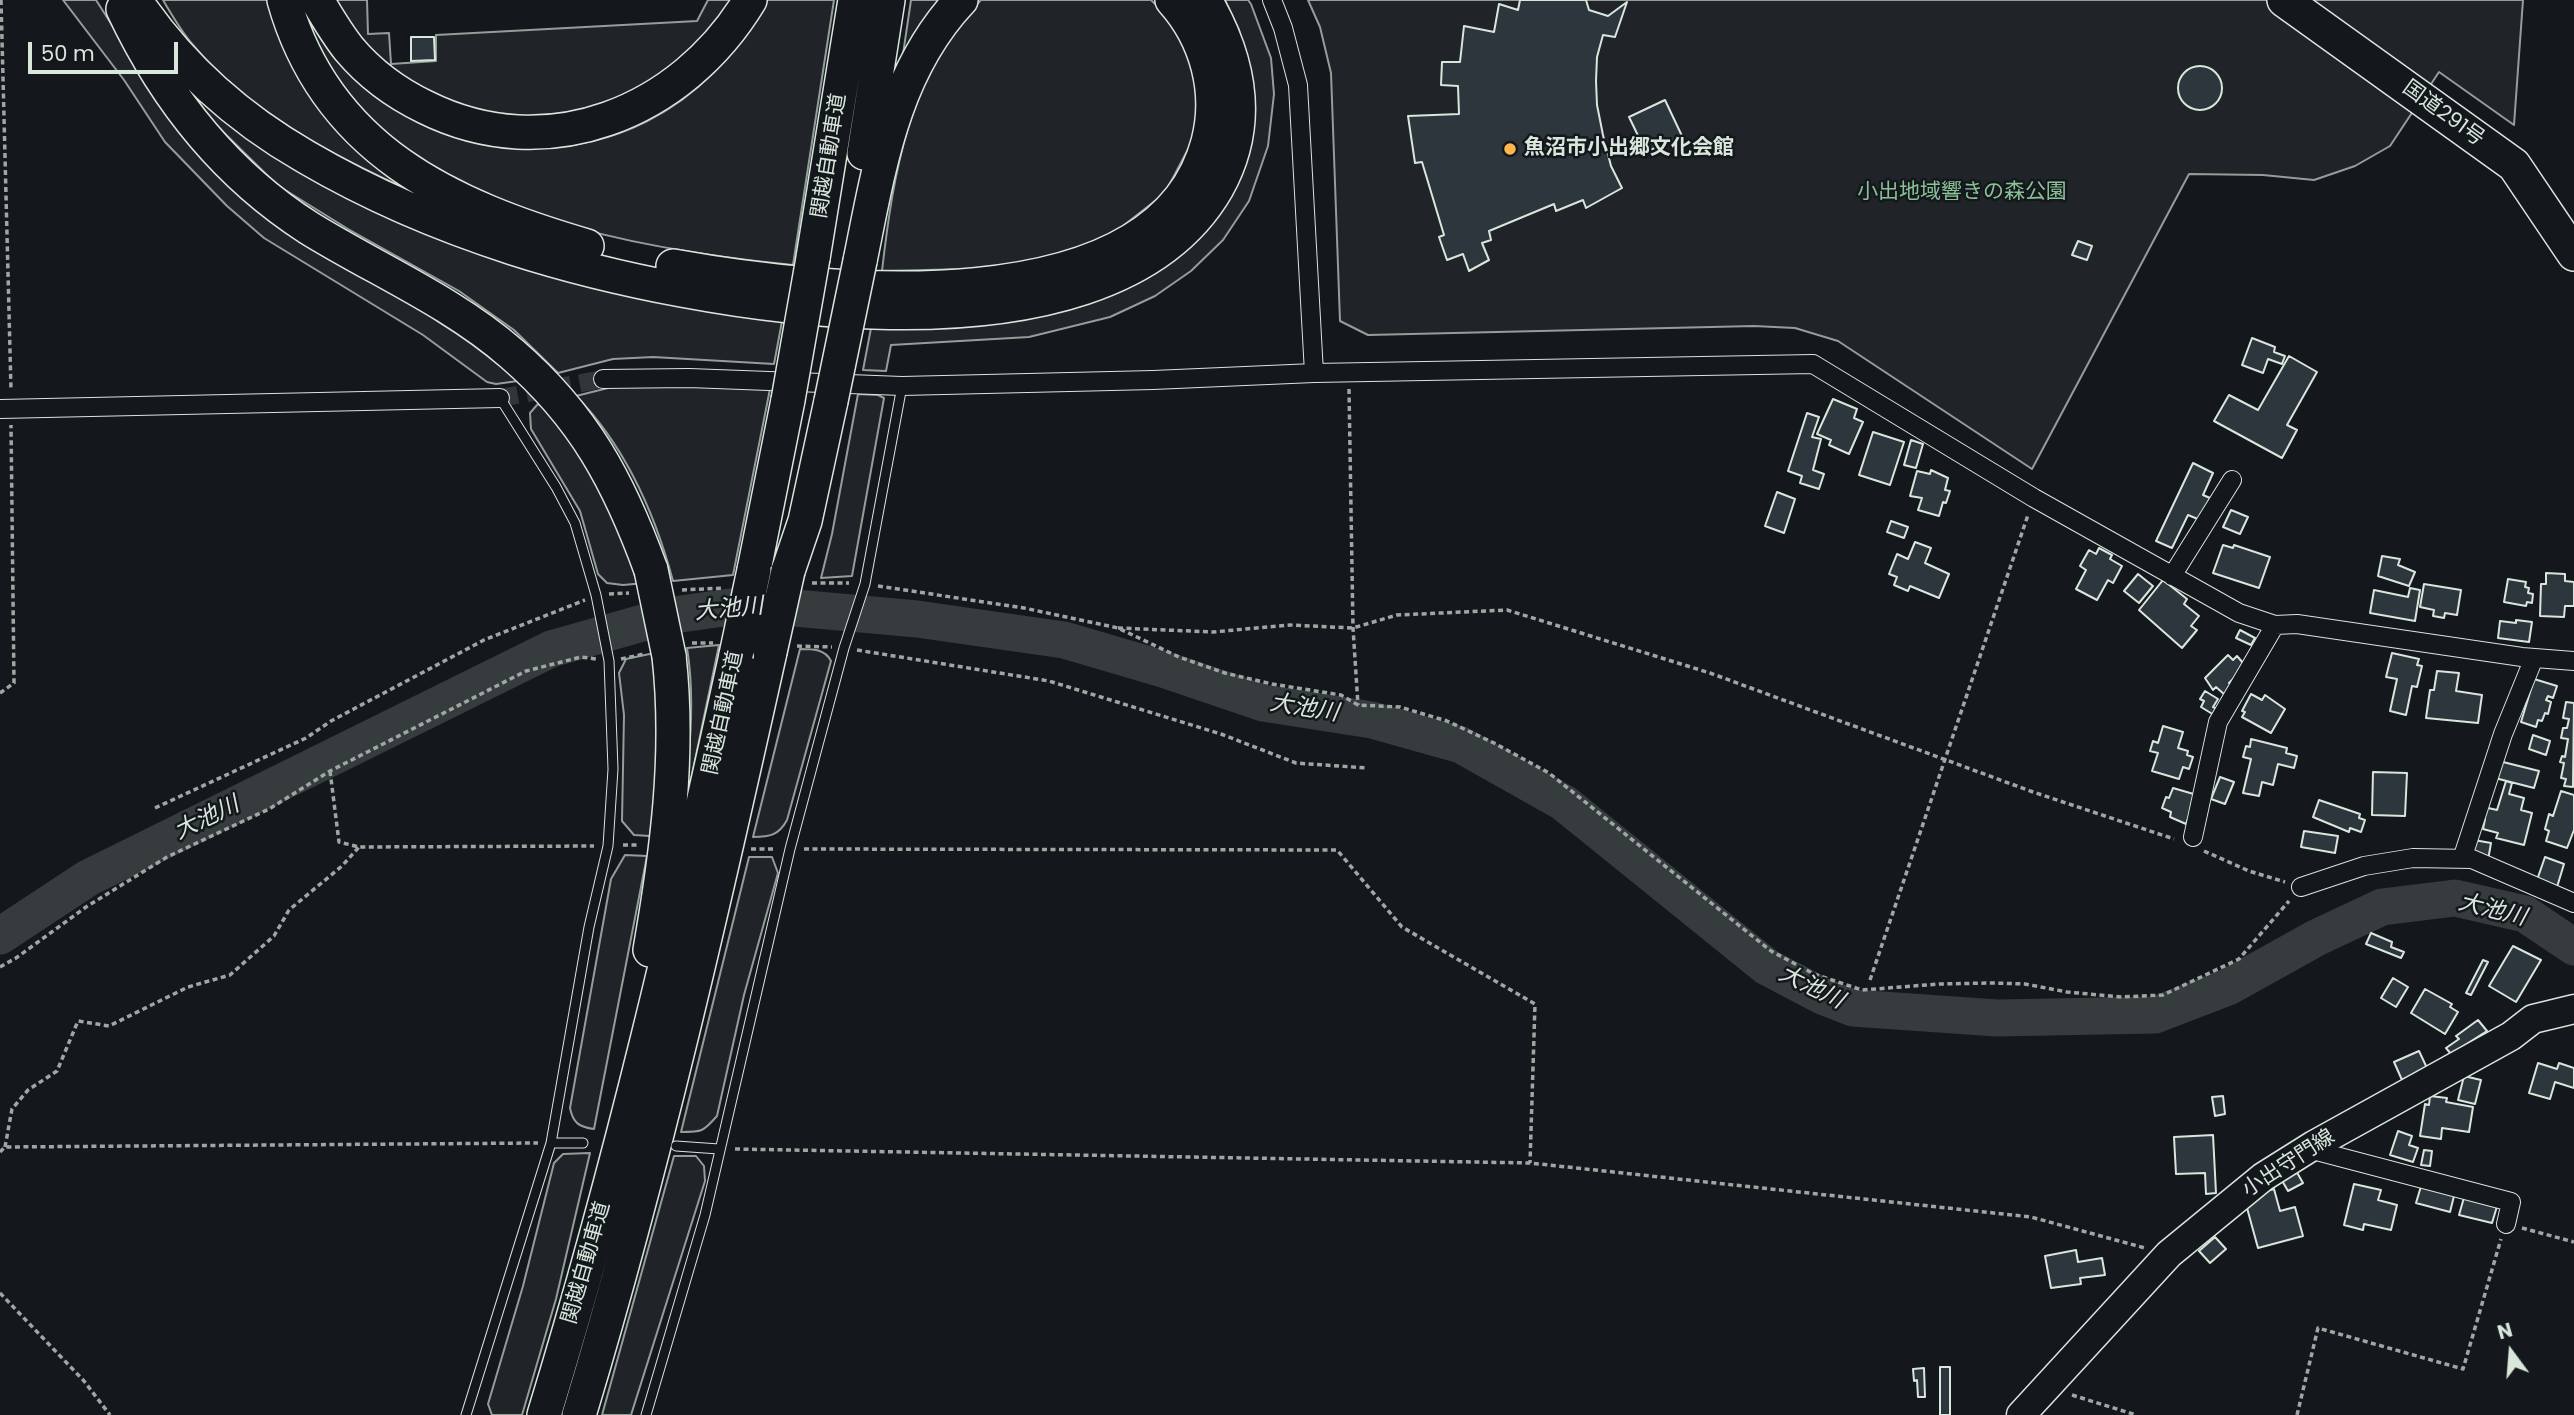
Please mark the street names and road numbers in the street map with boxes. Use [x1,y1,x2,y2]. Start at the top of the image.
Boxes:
street label: 国道291号 [2397,76,2489,152]
street label: 関越自動車道 [808,92,852,220]
street label: 関越自動車道 [699,649,749,777]
street label: 小出守門線 [2238,1125,2340,1203]
street label: 関越自動車道 [558,1199,616,1327]

